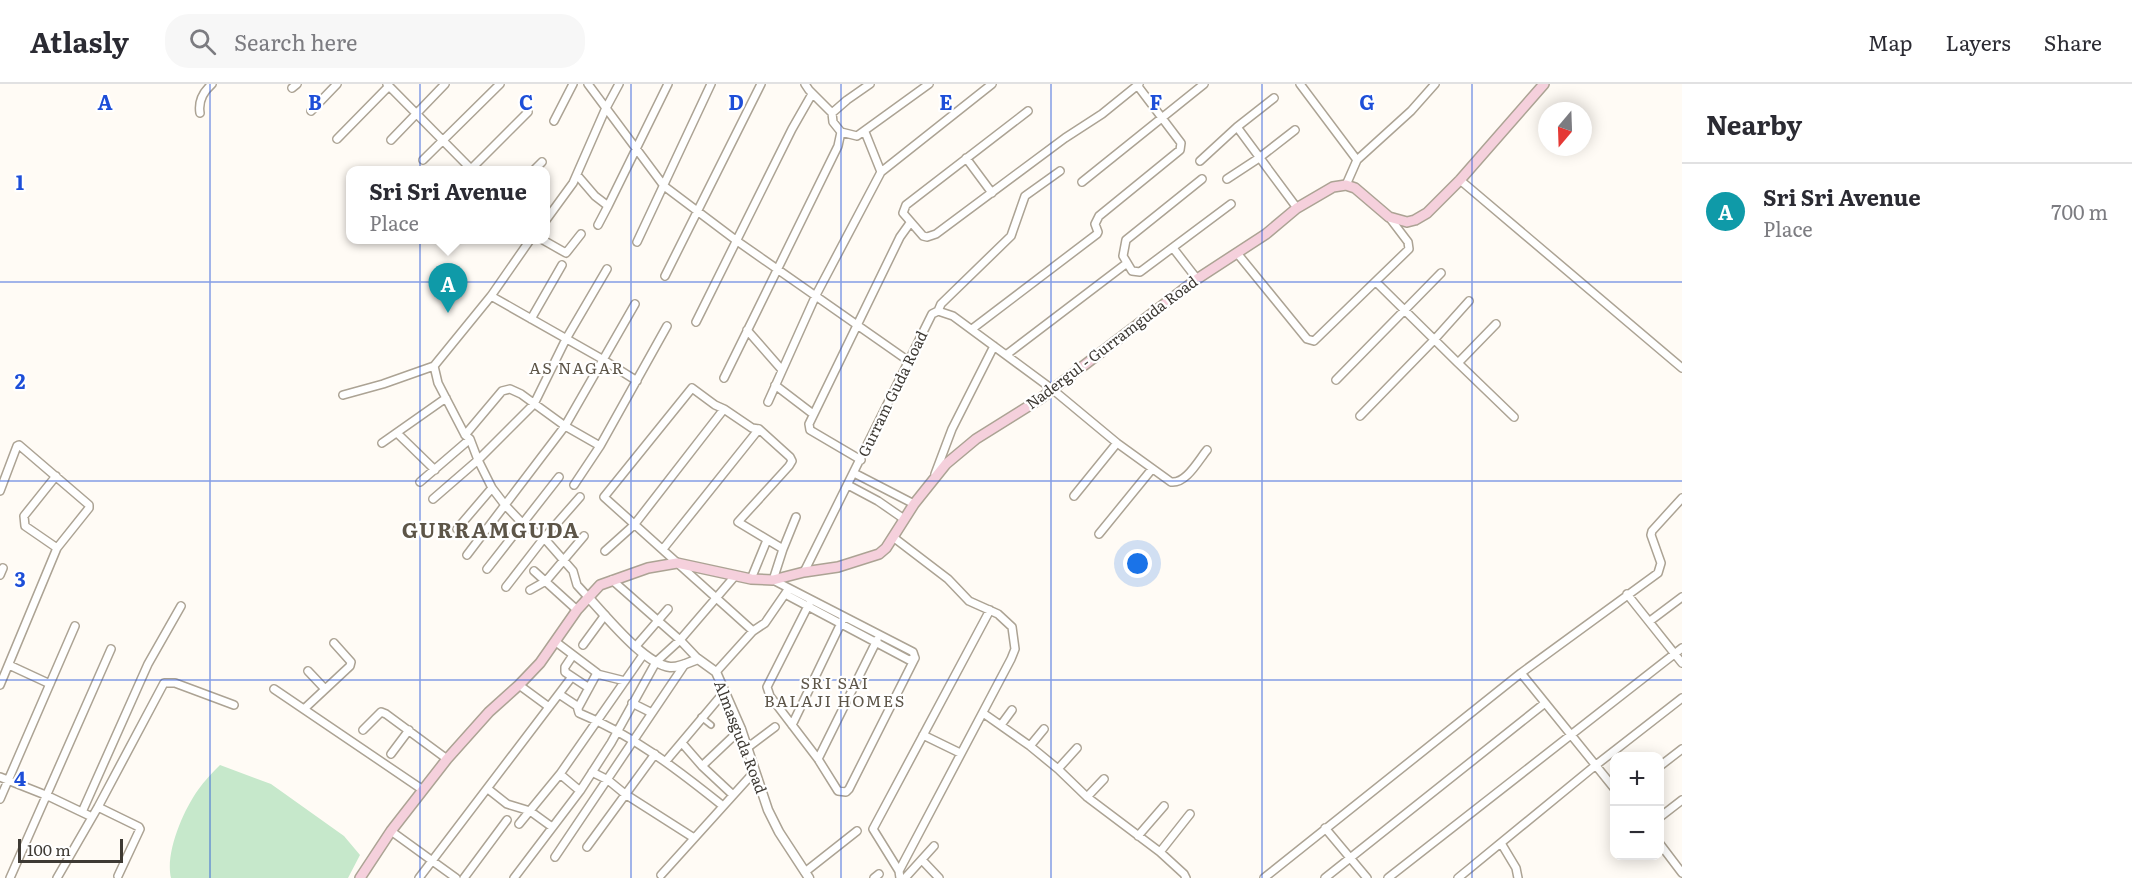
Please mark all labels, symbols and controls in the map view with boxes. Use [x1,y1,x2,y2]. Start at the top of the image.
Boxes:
search box [165,14,585,68]
text: Atlasly [30,20,129,62]
icon: search [186,25,219,58]
text: Search here [234,25,357,58]
text: Map [1868,26,1913,57]
text: Layers [1946,26,2011,57]
text: Share [2044,26,2102,57]
text: A [97,86,113,116]
text: B [308,86,322,116]
text: C [519,86,533,116]
text: D [728,86,744,116]
text: E [939,86,953,116]
text: F [1150,86,1163,116]
text: G [1359,86,1375,116]
north arrow [1538,102,1592,156]
text: Nearby [1706,104,1802,143]
text: 1 [16,166,24,196]
popup [346,166,550,244]
text: Sri Sri Avenue [369,174,527,207]
text: Sri Sri Avenue [1763,180,1921,213]
text: A [1718,196,1733,226]
text: 700 m [2051,196,2108,226]
text: Place [369,207,419,237]
text: Place [1763,213,1813,243]
pin: A [428,264,468,313]
street label: Nadergul - Gurramguda Road [1020,270,1202,414]
street label: Gurram Guda Road [851,326,932,460]
district label: AS NAGAR [529,355,625,379]
text: 2 [15,365,26,395]
district label: GURRAMGUDA [402,513,580,544]
your location [1123,549,1152,578]
text: 3 [14,563,26,593]
district label: SRI SAI BALAJI HOMES [764,670,906,712]
street label: Almasguda Road [709,676,774,796]
map controls [1610,752,1664,860]
button: + [1610,752,1664,806]
text: 4 [14,762,26,792]
button: − [1610,806,1664,860]
scale bar [18,836,123,864]
text: 100 m [27,837,71,861]

